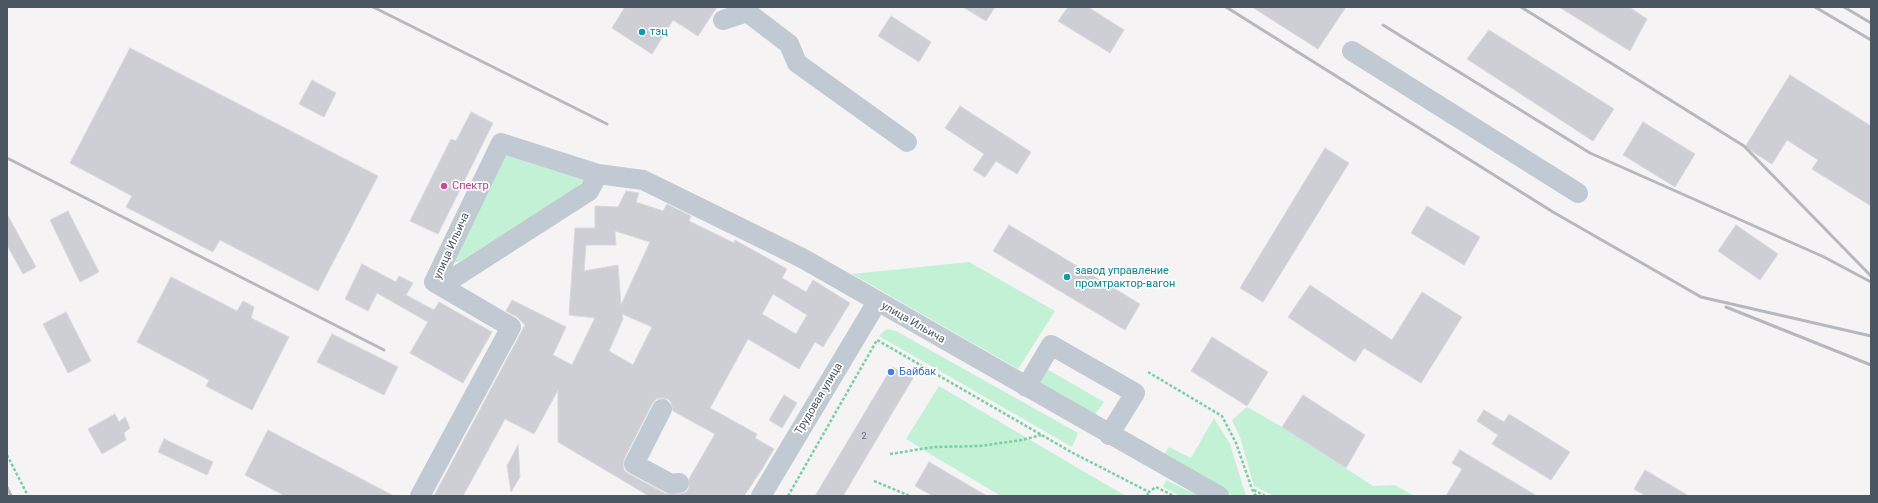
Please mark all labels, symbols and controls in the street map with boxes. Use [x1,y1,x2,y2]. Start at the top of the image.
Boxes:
place label: тэц [650,25,668,39]
marker: тэц [637,27,647,37]
place label: Спектр [452,179,489,193]
marker: Спектр [439,181,449,191]
street label: улица Ильича [431,211,473,281]
place label: завод управление промтрактор-вагон [1075,264,1175,290]
marker: завод управление промтрактор-вагон [1062,272,1072,282]
street label: улица Ильича [879,299,947,347]
street label: Трудовая улица [792,361,846,437]
place label: Байбак [899,365,936,379]
marker: Байбак [886,367,896,377]
house number: 2 [861,432,867,442]

